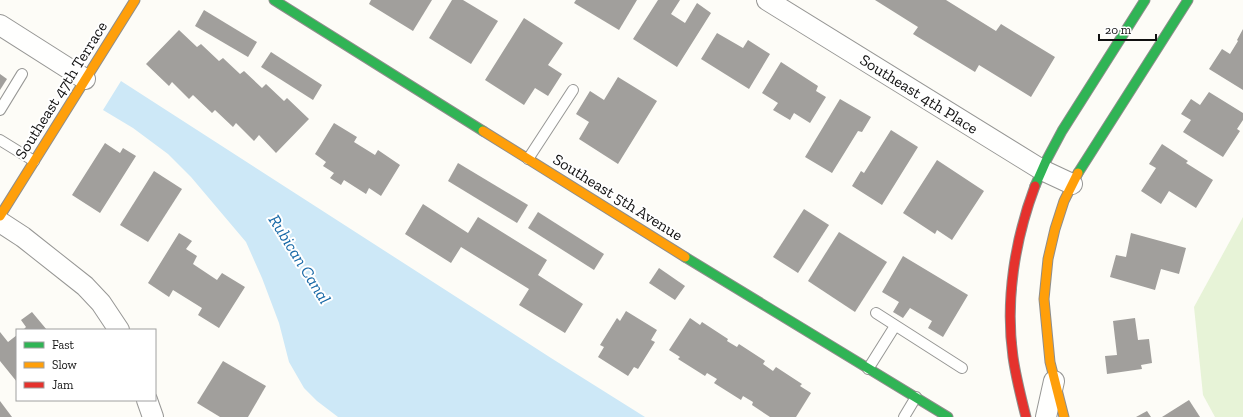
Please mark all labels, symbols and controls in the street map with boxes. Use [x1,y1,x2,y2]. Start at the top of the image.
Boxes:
scale bar [1099,16,1156,42]
street label: Southeast 47th Terrace [11,18,111,162]
text: 20 m [1105,23,1132,37]
street label: Southeast 4th Place [857,50,981,138]
street label: Southeast 5th Avenue [550,149,686,245]
water label: Rubican Canal [265,211,335,307]
legend [16,329,156,401]
text: Fast [52,338,75,352]
text: Slow [52,358,78,372]
text: Jam [52,378,74,392]

